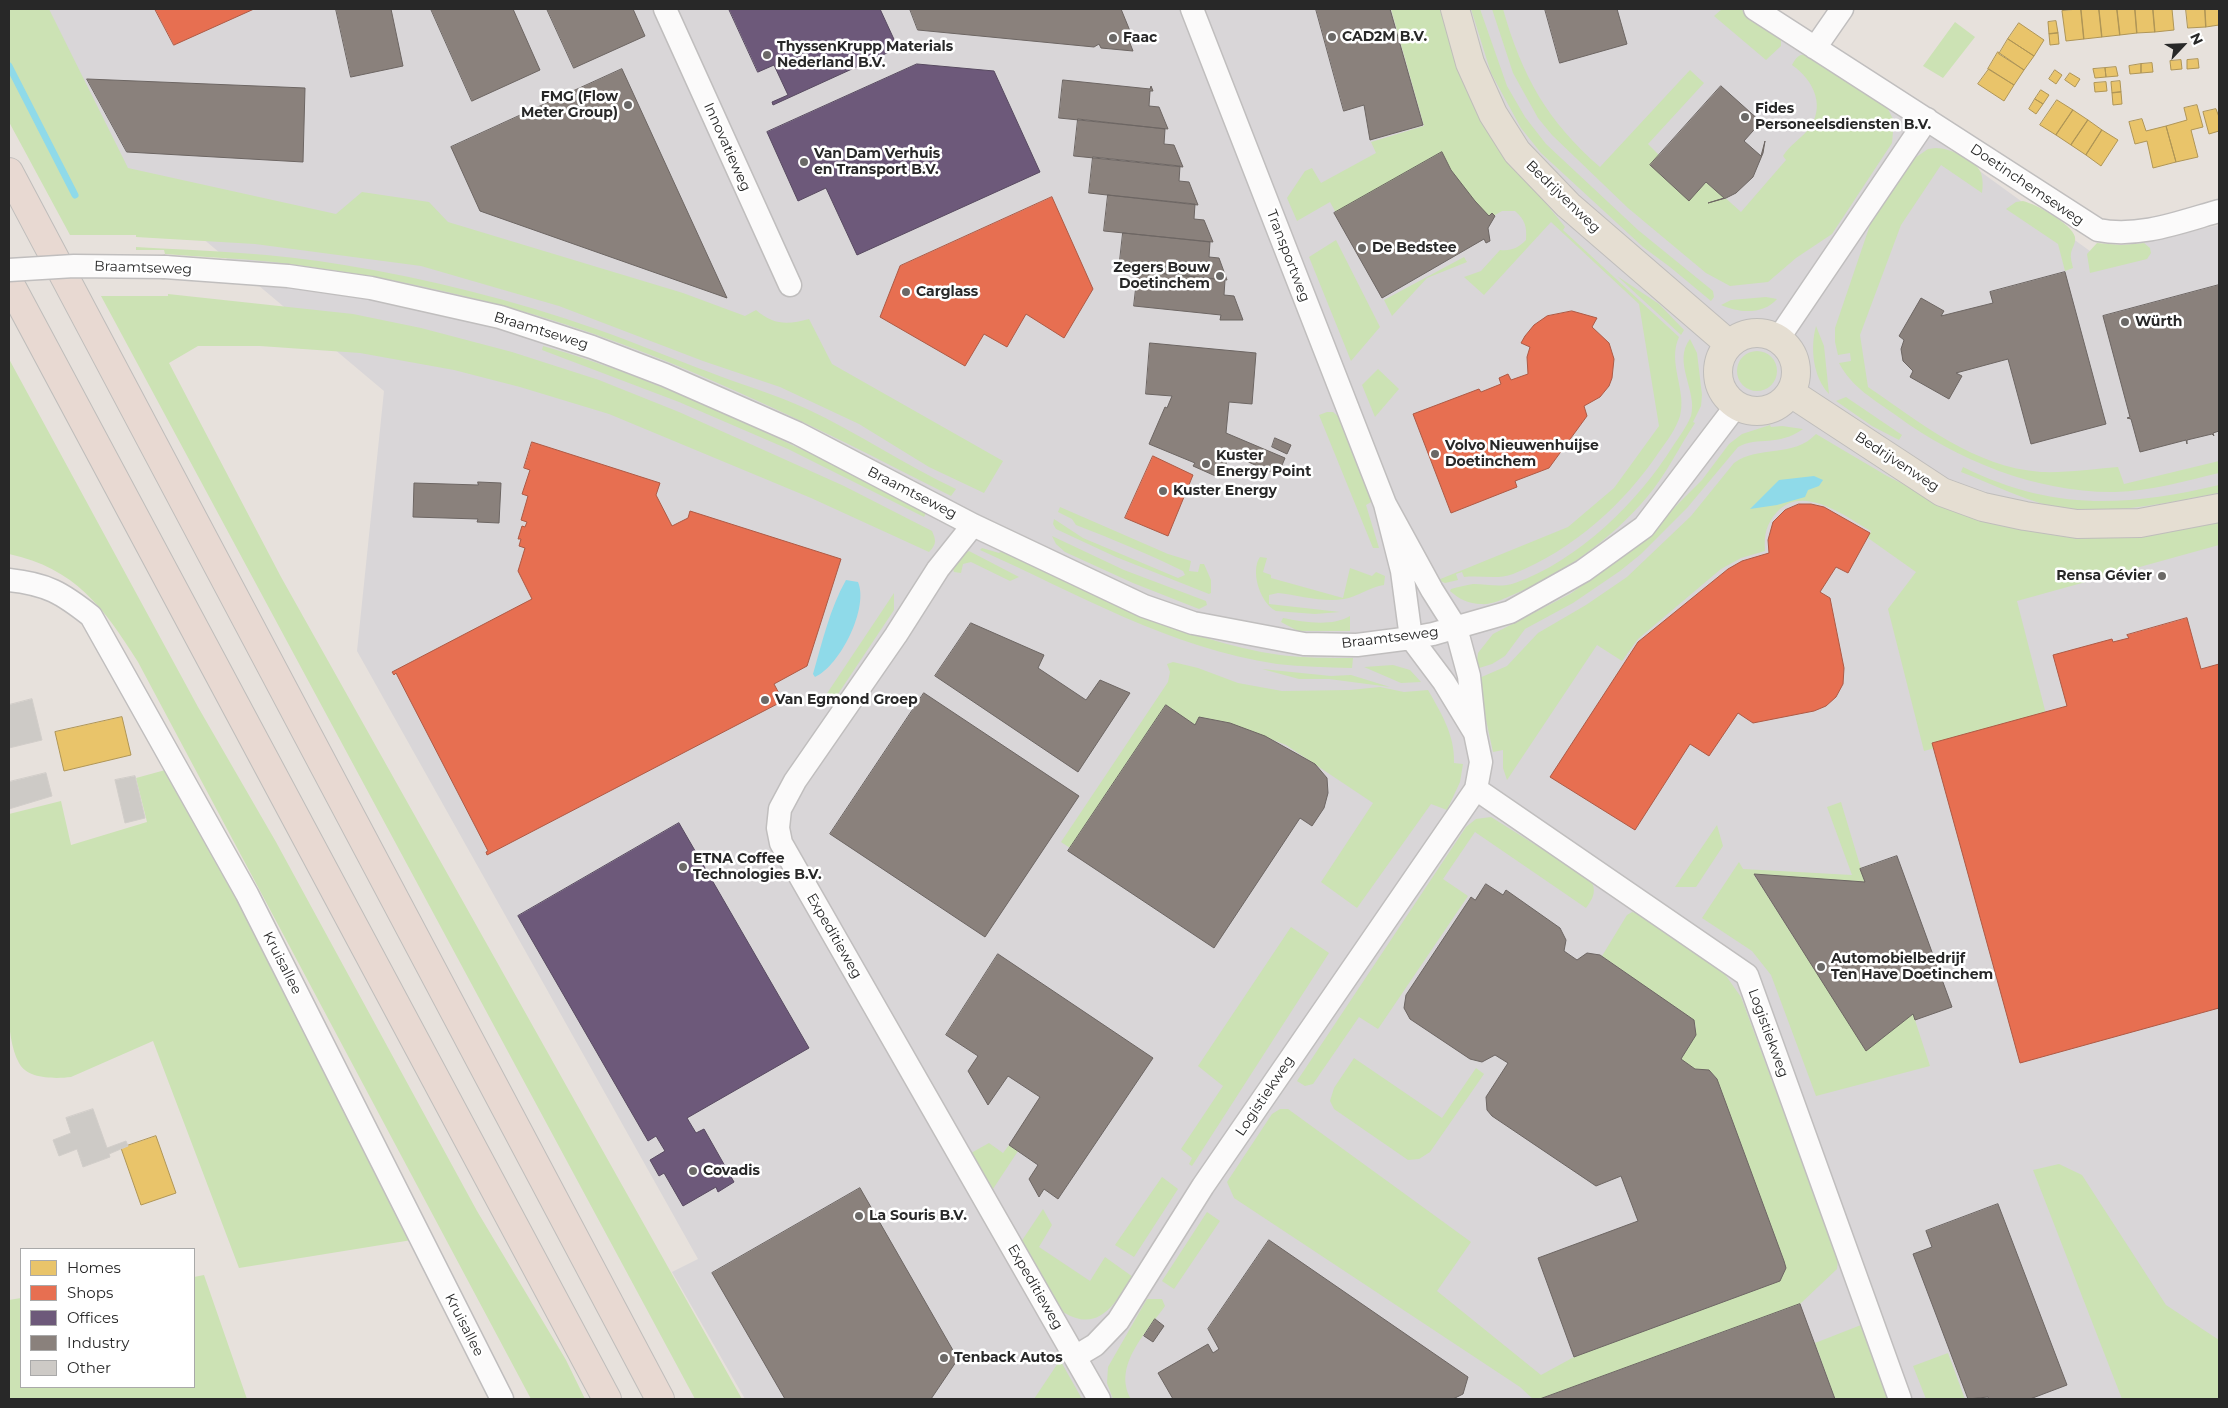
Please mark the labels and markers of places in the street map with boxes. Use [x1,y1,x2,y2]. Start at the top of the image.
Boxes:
place label: CAD2M B.V. [1342,29,1427,45]
place label: Faac [1123,30,1157,46]
marker: CAD2M B.V. [1326,31,1338,43]
marker: Faac [1107,32,1119,44]
place label: ThyssenKrupp Materials Nederland B.V. [777,39,953,72]
marker: ThyssenKrupp Materials Nederland B.V. [761,49,773,61]
place label: FMG (Flow Meter Group) [521,89,618,121]
marker: FMG (Flow Meter Group) [622,99,634,111]
place label: Fides Personeelsdiensten B.V. [1755,101,1931,134]
marker: Fides Personeelsdiensten B.V. [1739,111,1751,123]
place label: Van Dam Verhuis en Transport B.V. [814,146,940,178]
marker: Van Dam Verhuis en Transport B.V. [798,156,810,168]
place label: De Bedstee [1372,240,1457,256]
marker: De Bedstee [1356,242,1368,254]
place label: Zegers Bouw Doetinchem [1113,260,1210,292]
marker: Zegers Bouw Doetinchem [1214,270,1226,282]
place label: Carglass [916,284,978,300]
marker: Carglass [900,286,912,298]
place label: Würth [2135,314,2182,330]
marker: Würth [2119,316,2131,328]
place label: Volvo Nieuwenhuijse Doetinchem [1445,438,1599,471]
place label: Kuster Energy Point [1216,448,1311,481]
marker: Volvo Nieuwenhuijse Doetinchem [1429,448,1441,460]
marker: Kuster Energy Point [1200,458,1212,470]
place label: Kuster Energy [1173,483,1277,499]
marker: Kuster Energy [1157,485,1169,497]
place label: Rensa Gévier [2056,568,2152,584]
marker: Rensa Gévier [2156,570,2168,582]
place label: Van Egmond Groep [775,692,918,708]
marker: Van Egmond Groep [759,694,771,706]
place label: ETNA Coffee Technologies B.V. [693,851,822,884]
marker: ETNA Coffee Technologies B.V. [677,861,689,873]
place label: Automobielbedrijf Ten Have Doetinchem [1831,951,1993,984]
marker: Automobielbedrijf Ten Have Doetinchem [1815,961,1827,973]
place label: Covadis [703,1163,760,1179]
marker: Covadis [687,1165,699,1177]
place label: La Souris B.V. [869,1208,967,1224]
marker: La Souris B.V. [853,1210,865,1222]
place label: Tenback Autos [954,1350,1063,1366]
marker: Tenback Autos [938,1352,950,1364]

